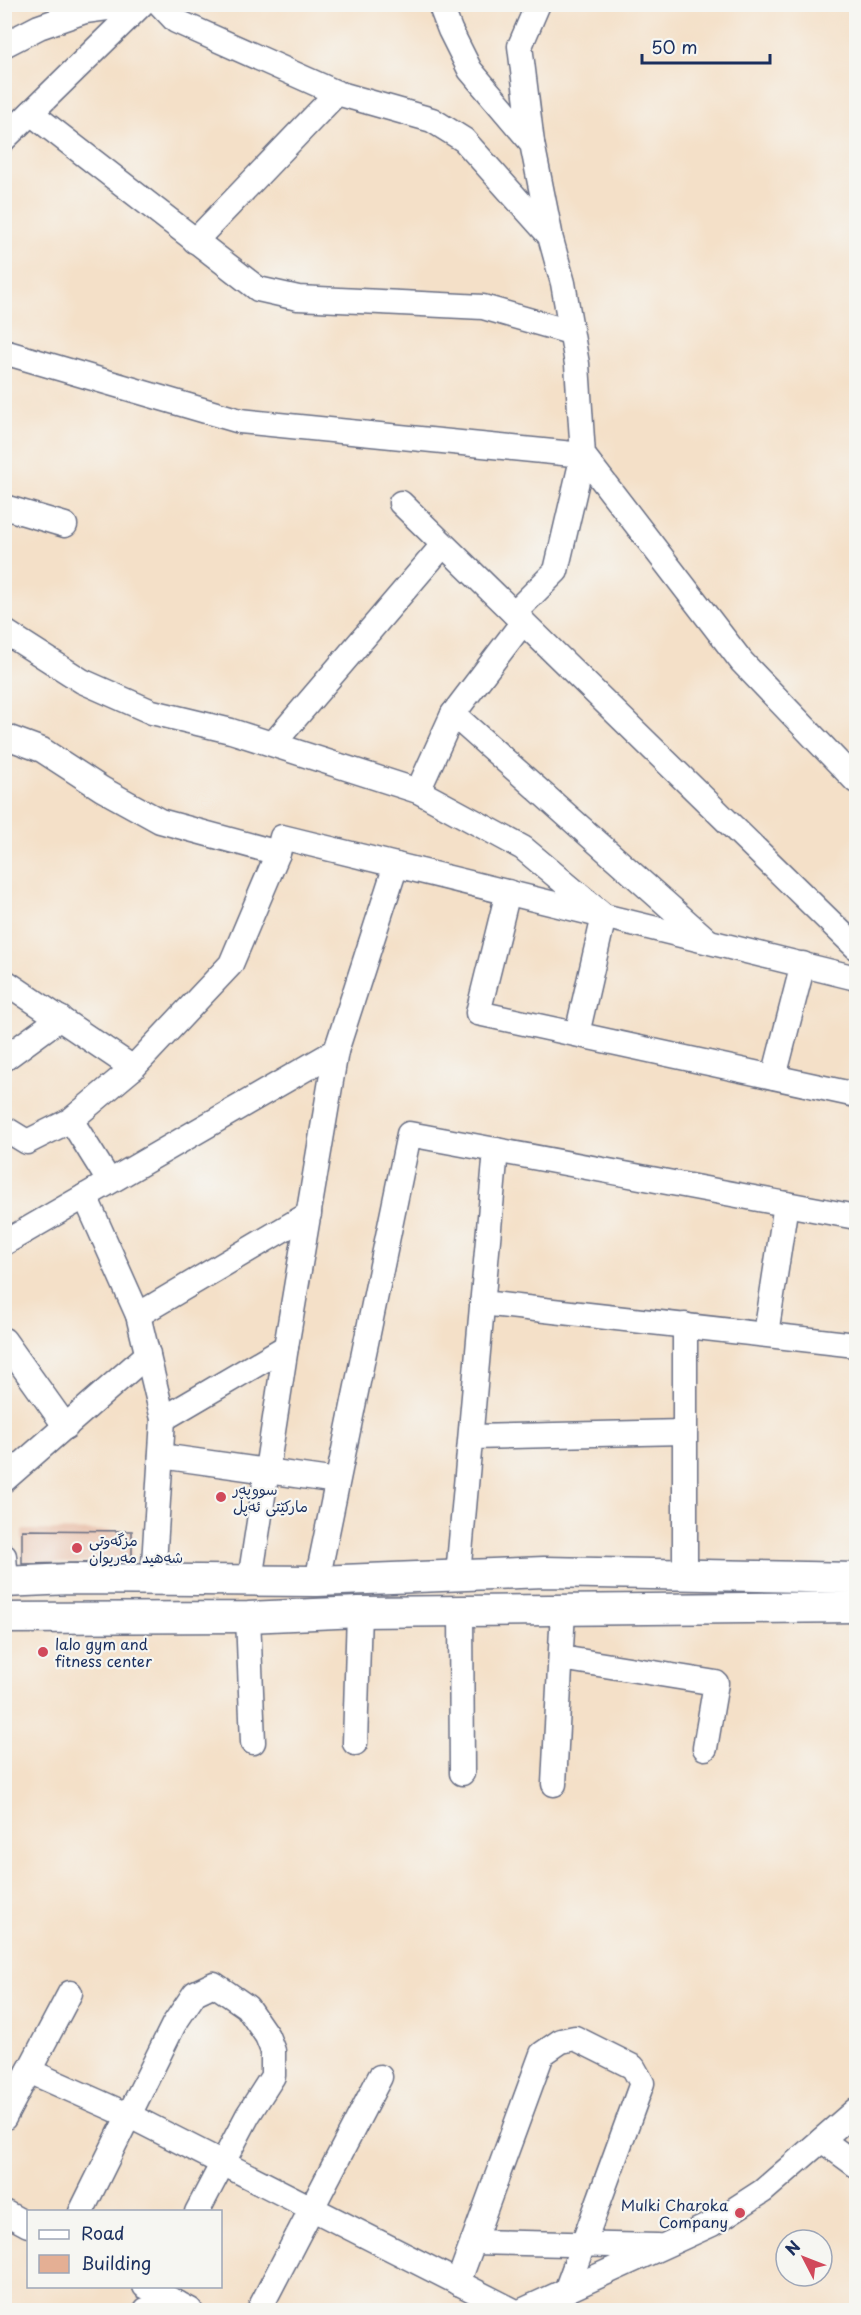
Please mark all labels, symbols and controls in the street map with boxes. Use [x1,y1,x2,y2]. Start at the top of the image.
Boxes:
scale bar [642,27,770,65]
text: 50 m [651,33,698,60]
place label: سووپەر مارکێتی ئەپڵ [232,1477,308,1517]
marker: سووپەر مارکێتی ئەپڵ [214,1490,228,1504]
place label: مزگەوتی شەھید مەریوان [89,1528,183,1568]
marker: مزگەوتی شەھید مەریوان [70,1541,84,1555]
place label: lalo gym and fitness center [55,1632,153,1672]
marker: lalo gym and fitness center [36,1645,50,1659]
place label: Mulki Charoka Company [621,2193,728,2233]
marker: Mulki Charoka Company [733,2206,747,2220]
legend [27,2210,222,2288]
text: Road [81,2219,125,2246]
north arrow [774,2228,834,2288]
text: N [779,2235,805,2260]
text: Building [81,2249,151,2276]

